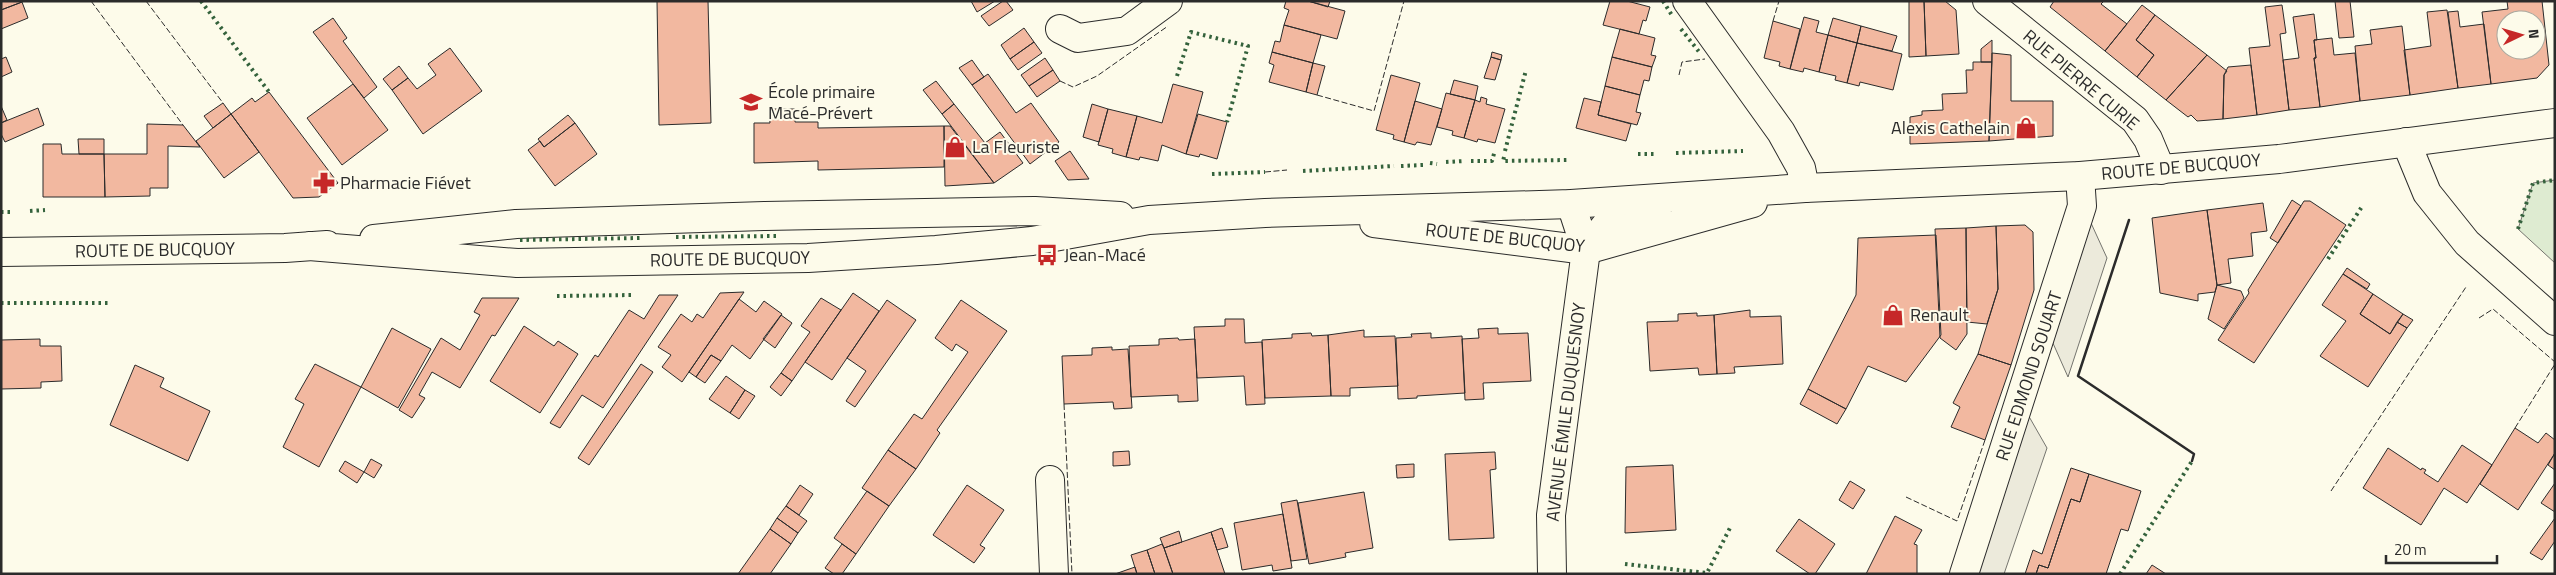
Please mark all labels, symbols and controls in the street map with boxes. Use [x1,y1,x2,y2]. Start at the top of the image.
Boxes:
north arrow [2496,10,2546,60]
street label: RUE PIERRE CURIE [2017,23,2145,136]
text: N [2524,28,2545,40]
place label: École primaire Macé-Prévert [768,78,875,126]
school or university icon: École primaire Macé-Prévert [738,89,764,115]
place label: Alexis Cathelain [1891,114,2010,141]
shop icon: Alexis Cathelain [2013,115,2039,141]
place label: La Fleuriste [972,133,1060,160]
shop icon: La Fleuriste [942,134,968,160]
street label: ROUTE DE BUCQUOY [2100,146,2262,187]
place label: Pharmacie Fiévet [340,169,471,196]
pharmacy icon: Pharmacie Fiévet [311,170,337,196]
street label: ROUTE DE BUCQUOY [1424,216,1586,259]
street label: ROUTE DE BUCQUOY [75,235,236,264]
place label: Jean-Macé [1064,241,1146,268]
bus stop icon: Jean-Macé [1034,242,1060,268]
street label: ROUTE DE BUCQUOY [650,244,811,273]
street label: RUE EDMOND SOUART [1988,287,2069,464]
street label: AVENUE ÉMILE DUQUESNOY [1539,301,1592,523]
place label: Renault [1910,301,1969,328]
shop icon: Renault [1880,302,1906,328]
scale bar [2386,532,2497,564]
text: 20 m [2394,538,2427,561]

